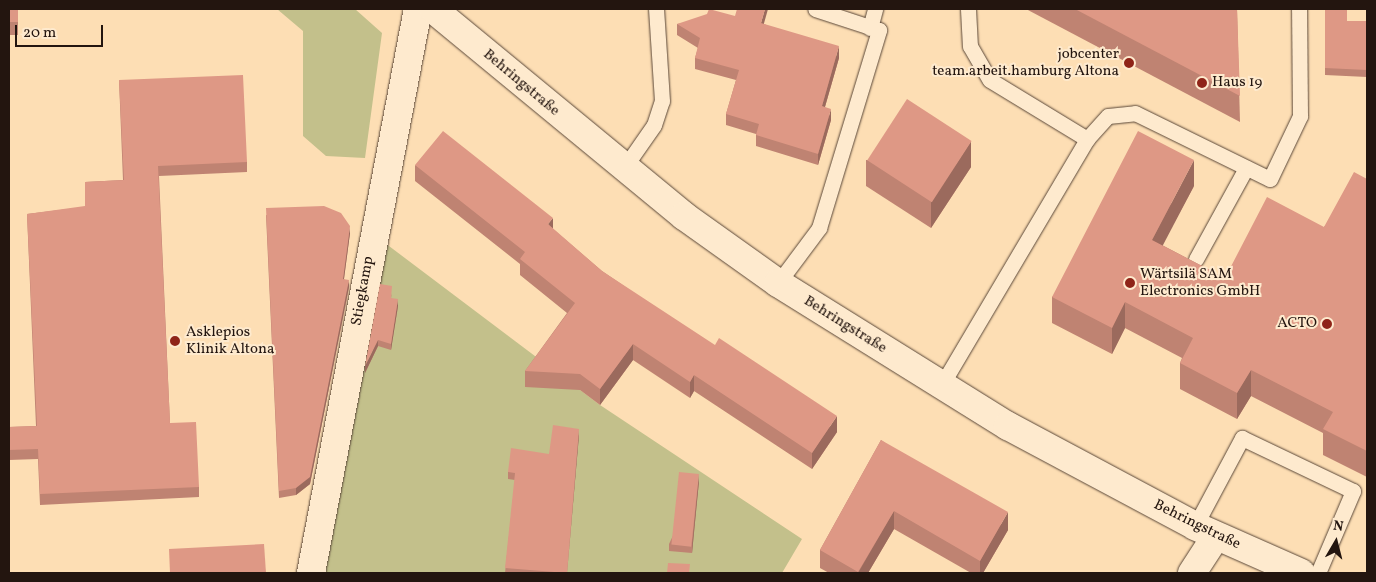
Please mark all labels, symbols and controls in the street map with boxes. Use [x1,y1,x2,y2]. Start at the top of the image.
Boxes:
scale bar [18,15,105,47]
text: 20 m [23,23,56,44]
place label: jobcenter team.arbeit.hamburg Altona [932,45,1119,80]
street label: Behringstraße [479,46,563,120]
marker: jobcenter team.arbeit.hamburg Altona [1123,57,1135,69]
place label: Haus 19 [1212,74,1262,92]
marker: Haus 19 [1196,77,1208,89]
street label: Stiegkamp [348,255,378,327]
place label: Wärtsilä SAM Electronics GmbH [1140,265,1260,300]
marker: Wärtsilä SAM Electronics GmbH [1124,277,1136,289]
street label: Behringstraße [800,292,890,358]
place label: ACTO [1277,315,1317,333]
marker: ACTO [1321,318,1333,330]
place label: Asklepios Klinik Altona [186,323,274,358]
marker: Asklepios Klinik Altona [168,334,182,348]
street label: Behringstraße [1151,496,1243,554]
north arrow [1311,517,1361,567]
text: N [1332,517,1345,537]

